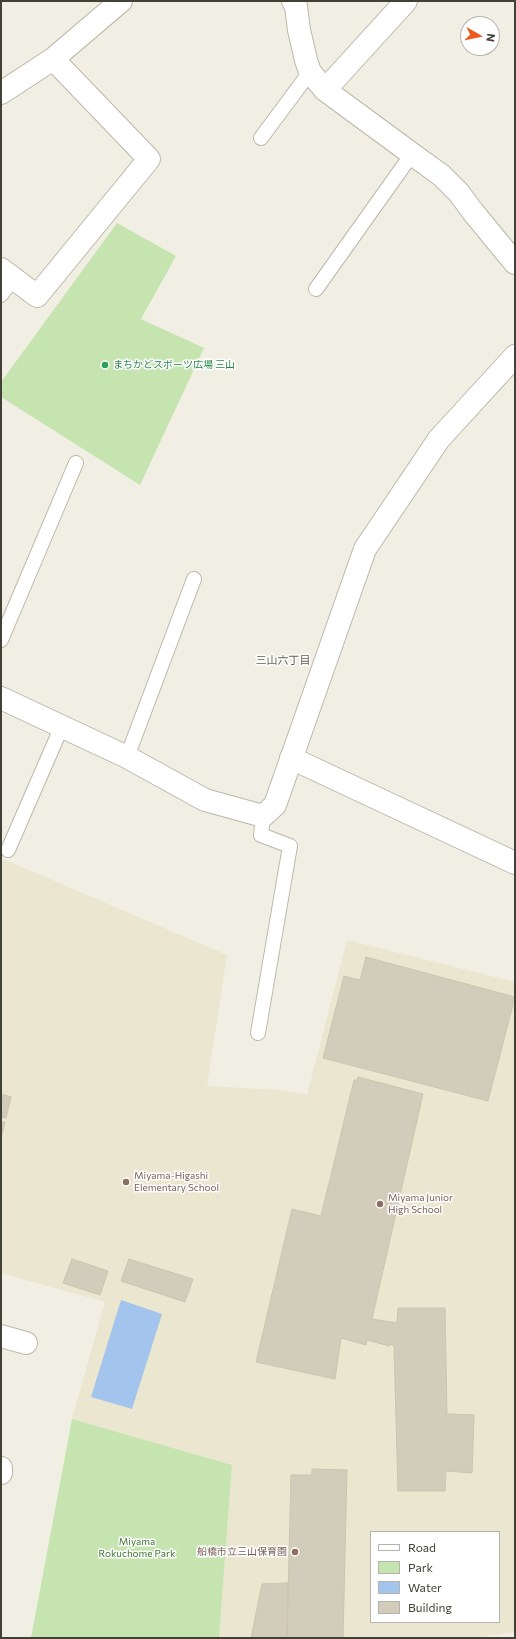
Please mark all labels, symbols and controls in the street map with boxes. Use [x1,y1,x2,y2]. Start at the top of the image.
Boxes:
north arrow [460,16,500,56]
text: N [484,33,498,43]
place label: まちかどスポーツ広場 三山 [113,359,235,371]
marker: まちかどスポーツ広場 三山 [100,360,110,370]
district label: 三山六丁目 [256,653,310,667]
place label: Miyama-Higashi Elementary School [134,1170,219,1194]
marker: Miyama-Higashi Elementary School [121,1177,131,1187]
place label: Miyama Junior High School [388,1192,453,1216]
marker: Miyama Junior High School [375,1199,385,1209]
legend [370,1531,500,1623]
park label: Miyama Rokuchome Park [99,1536,175,1560]
text: Road [408,1540,436,1554]
place label: 船橋市立三山保育園 [197,1546,287,1558]
marker: 船橋市立三山保育園 [290,1547,300,1557]
text: Park [408,1560,433,1574]
text: Water [408,1580,442,1594]
text: Building [408,1600,452,1614]

